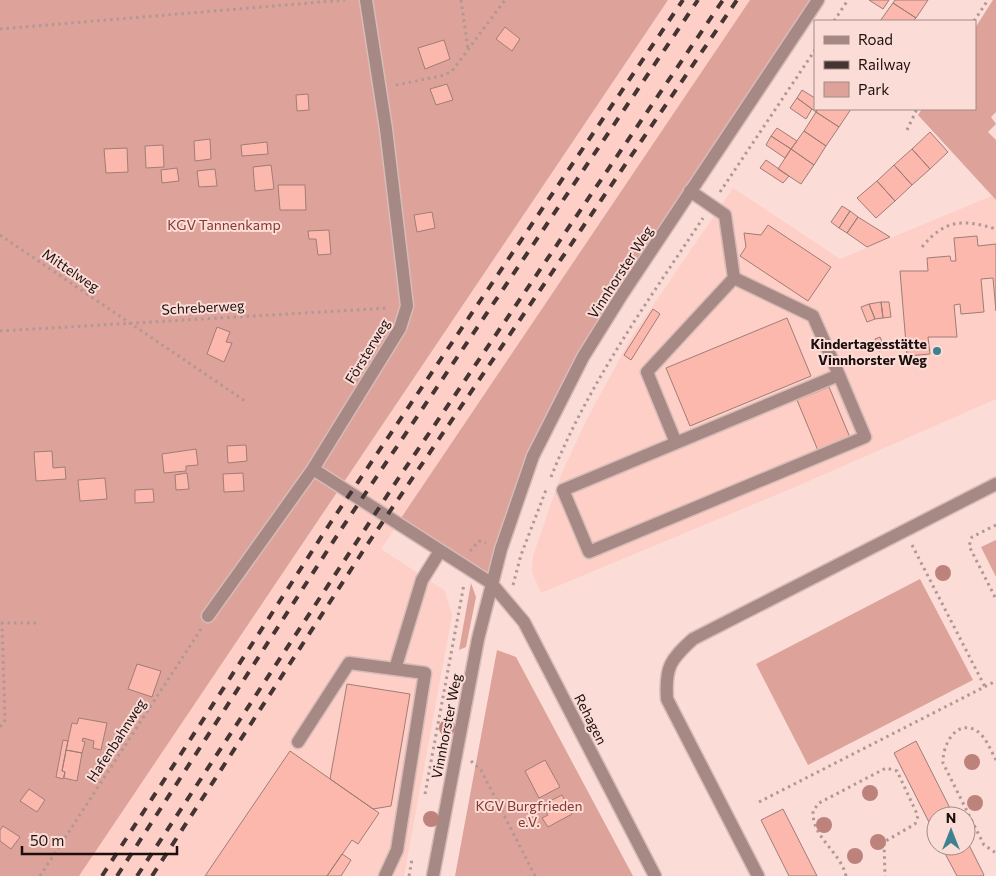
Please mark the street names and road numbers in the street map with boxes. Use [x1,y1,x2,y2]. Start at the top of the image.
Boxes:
street label: Vinnhorster Weg [584,222,656,321]
street label: Mittelweg [39,245,103,296]
street label: Schreberweg [161,296,245,318]
street label: Försterweg [341,315,393,386]
street label: Vinnhorster Weg [427,672,465,780]
street label: Rehagen [571,691,611,747]
street label: Hafenbahnweg [83,695,149,785]

